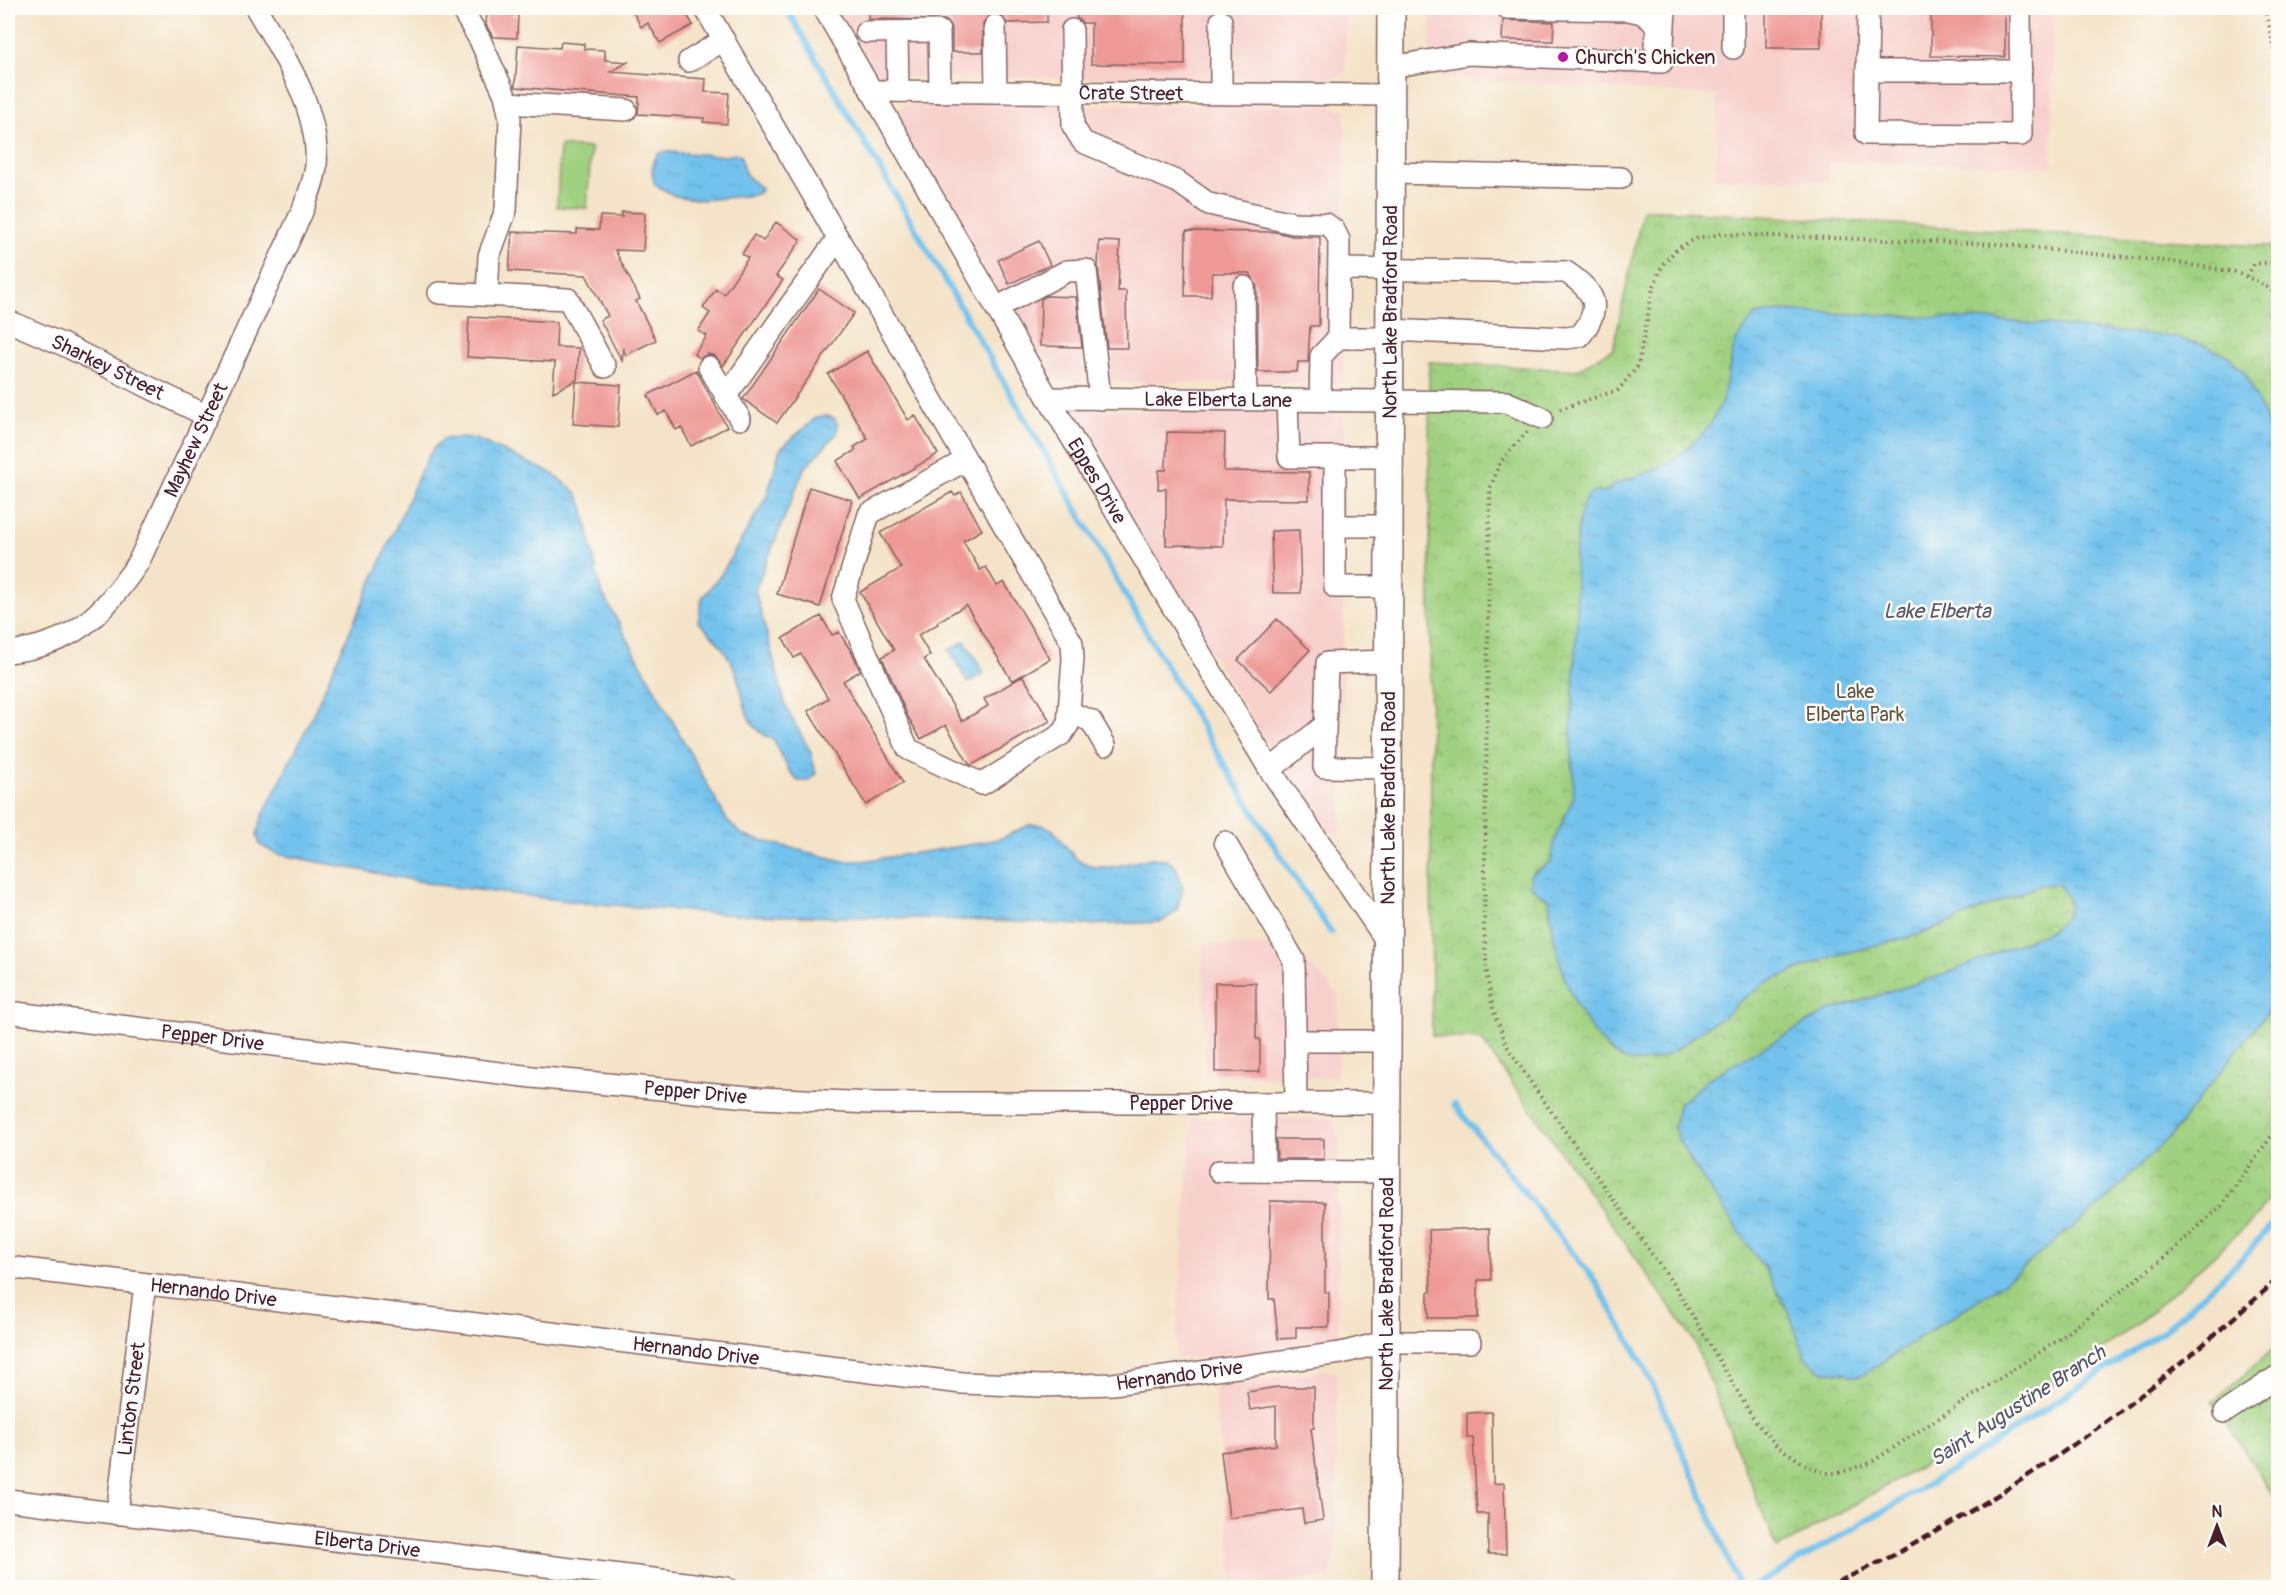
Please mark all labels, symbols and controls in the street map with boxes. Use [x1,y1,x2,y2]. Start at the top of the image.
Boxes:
place label: Church's Chicken [1575,45,1715,70]
marker: Church's Chicken [1556,50,1570,64]
street label: Crate Street [1079,80,1184,106]
street label: North Lake Bradford Road [1377,205,1403,419]
street label: Sharkey Street [48,329,169,406]
street label: Mayhew Street [158,378,233,501]
street label: Lake Elberta Lane [1144,386,1292,413]
street label: Eppes Drive [1062,433,1133,528]
water label: Lake Elberta [1883,598,1992,625]
park label: Lake Elberta Park [1806,679,1905,727]
street label: North Lake Bradford Road [1375,691,1401,905]
street label: Pepper Drive [159,1019,266,1056]
street label: Pepper Drive [642,1075,748,1109]
street label: Pepper Drive [1129,1091,1233,1116]
street label: North Lake Bradford Road [1373,1177,1399,1391]
street label: Hernando Drive [149,1272,278,1312]
street label: Hernando Drive [631,1331,761,1371]
water label: Saint Augustine Branch [1925,1339,2112,1473]
street label: Linton Street [112,1340,150,1457]
street label: Hernando Drive [1114,1354,1244,1396]
north arrow [2187,1496,2247,1556]
text: N [2212,1502,2223,1522]
street label: Elberta Drive [313,1525,422,1563]

